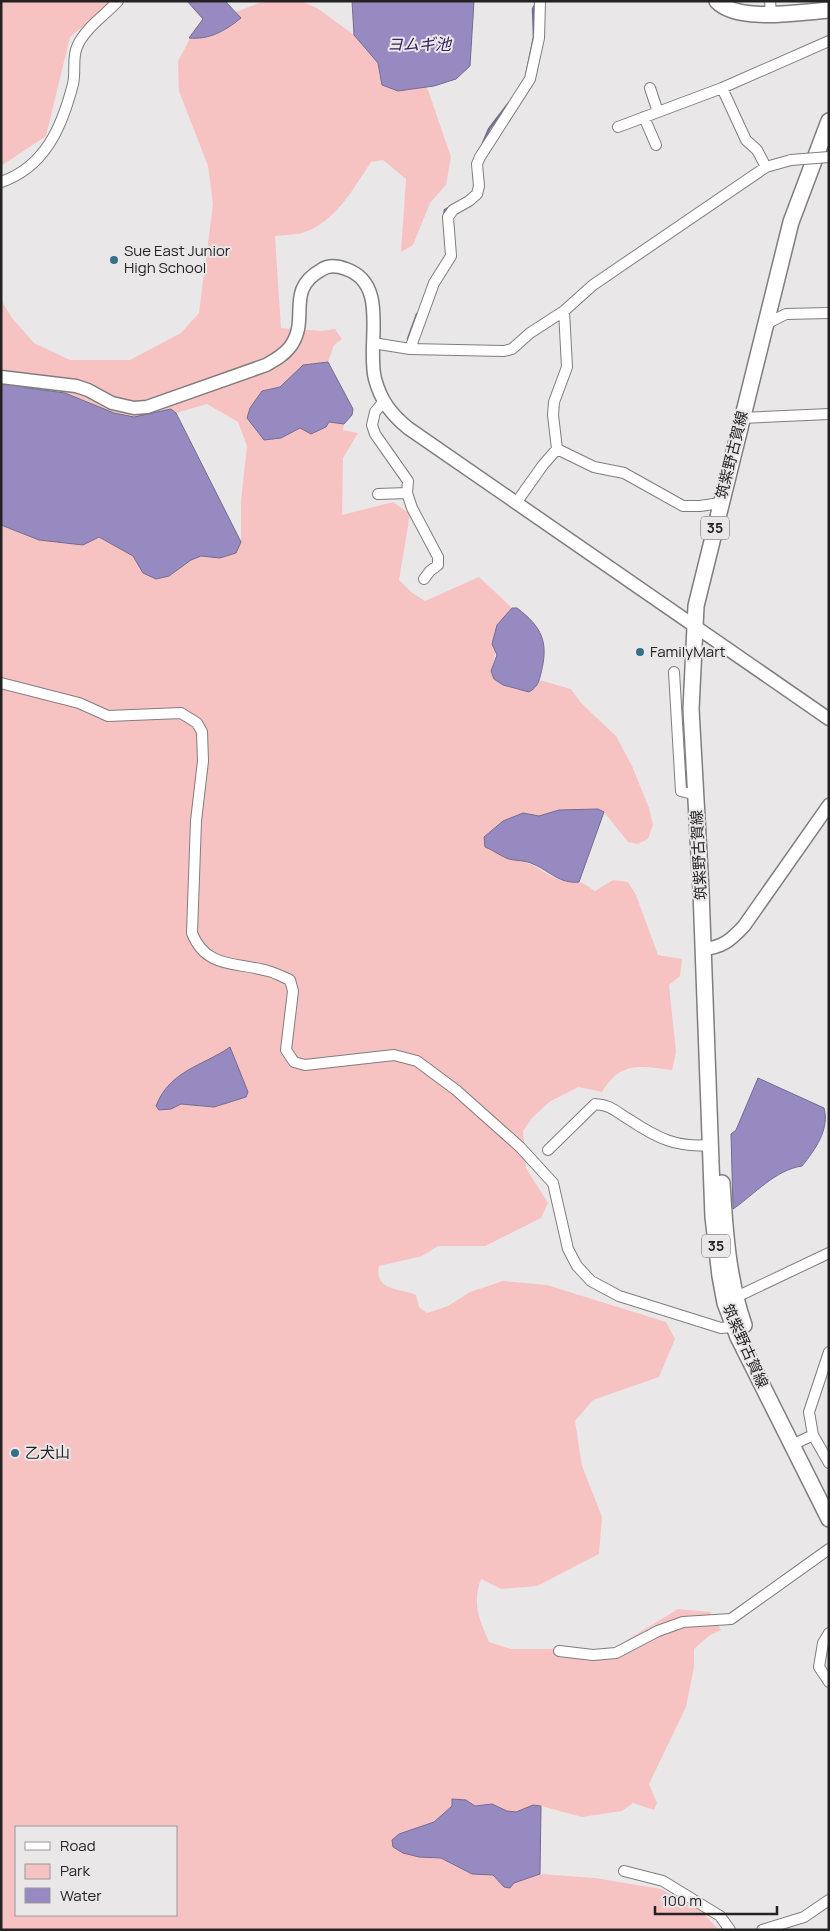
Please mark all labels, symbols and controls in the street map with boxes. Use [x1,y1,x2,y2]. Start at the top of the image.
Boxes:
water label: ヨムギ池 [387,33,453,55]
place label: Sue East Junior High School [124,240,231,278]
marker: Sue East Junior High School [108,254,120,266]
street label: 筑紫野古賀線 [710,409,753,501]
road number: 35 [701,516,729,540]
place label: FamilyMart [650,641,726,662]
marker: FamilyMart [634,646,646,658]
street label: 筑紫野古賀線 [686,810,711,901]
road number: 35 [702,1234,730,1258]
street label: 筑紫野古賀線 [718,1300,773,1391]
place label: 乙犬山 [25,1442,70,1463]
marker: 乙犬山 [9,1447,21,1459]
legend [15,1826,178,1916]
text: Road [60,1835,96,1856]
text: Park [60,1860,90,1881]
scale bar [655,1884,778,1916]
text: Water [60,1885,102,1906]
text: 100 m [662,1890,702,1911]

